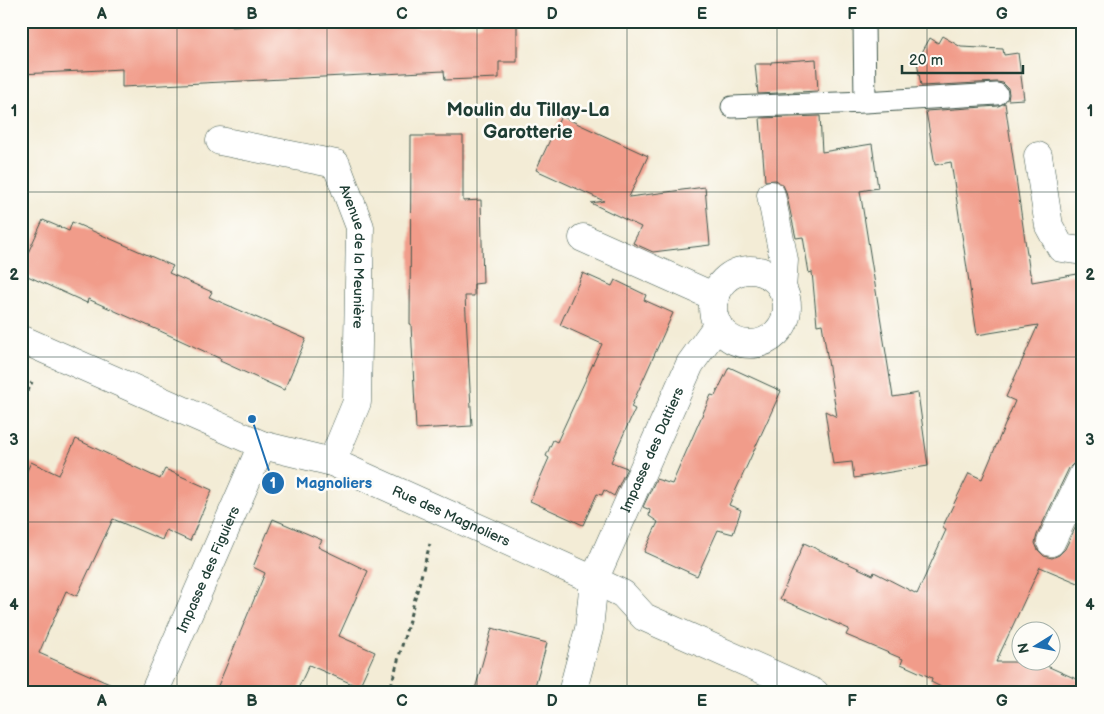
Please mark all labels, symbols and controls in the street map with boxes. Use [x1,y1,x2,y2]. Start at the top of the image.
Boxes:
text: A [96,5,107,24]
text: B [246,5,258,24]
text: C [396,5,408,24]
text: D [546,5,558,24]
text: E [697,5,707,24]
text: F [847,5,857,24]
text: G [996,5,1008,24]
scale bar [902,42,1023,74]
text: 20 m [909,51,943,70]
district label: Moulin du Tillay-La Garotterie [446,99,610,144]
text: 1 [11,102,17,121]
text: 1 [1087,102,1093,121]
street label: Avenue de la Meunière [336,182,369,329]
text: 2 [9,266,19,285]
text: 2 [1085,266,1095,285]
street label: Impasse des Dattiers [617,384,687,515]
text: 3 [9,431,19,450]
text: 3 [1085,431,1095,450]
callout: Magnoliers [261,468,382,498]
text: 1 [270,474,276,493]
text: Magnoliers [296,474,372,493]
street label: Rue des Magnoliers [389,482,513,550]
street label: Impasse des Figuiers [173,503,243,635]
text: 4 [9,596,19,615]
text: 4 [1085,596,1095,615]
north arrow [1012,622,1062,672]
text: N [1014,642,1033,655]
text: A [96,692,107,711]
text: B [246,692,258,711]
text: C [396,692,408,711]
text: D [546,692,558,711]
text: E [697,692,707,711]
text: F [847,692,857,711]
text: G [996,692,1008,711]

